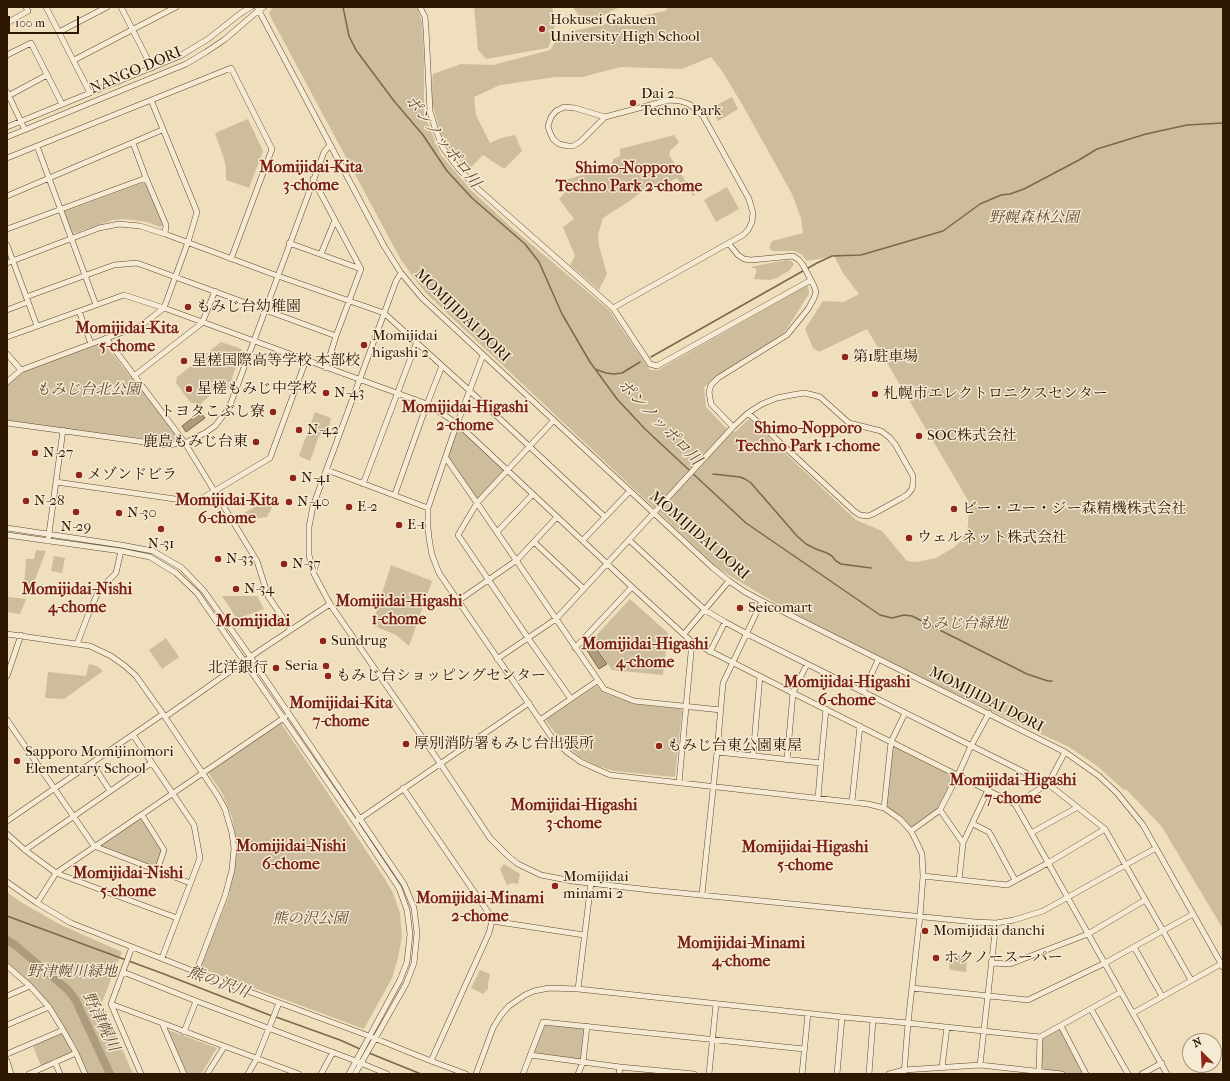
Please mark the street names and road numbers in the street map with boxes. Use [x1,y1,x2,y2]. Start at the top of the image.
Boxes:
street label: NANGO DORI [88,44,184,98]
street label: MOMIJIDAI DORI [410,266,514,366]
street label: MOMIJIDAI DORI [646,488,752,584]
street label: MOMIJIDAI DORI [926,663,1046,737]

